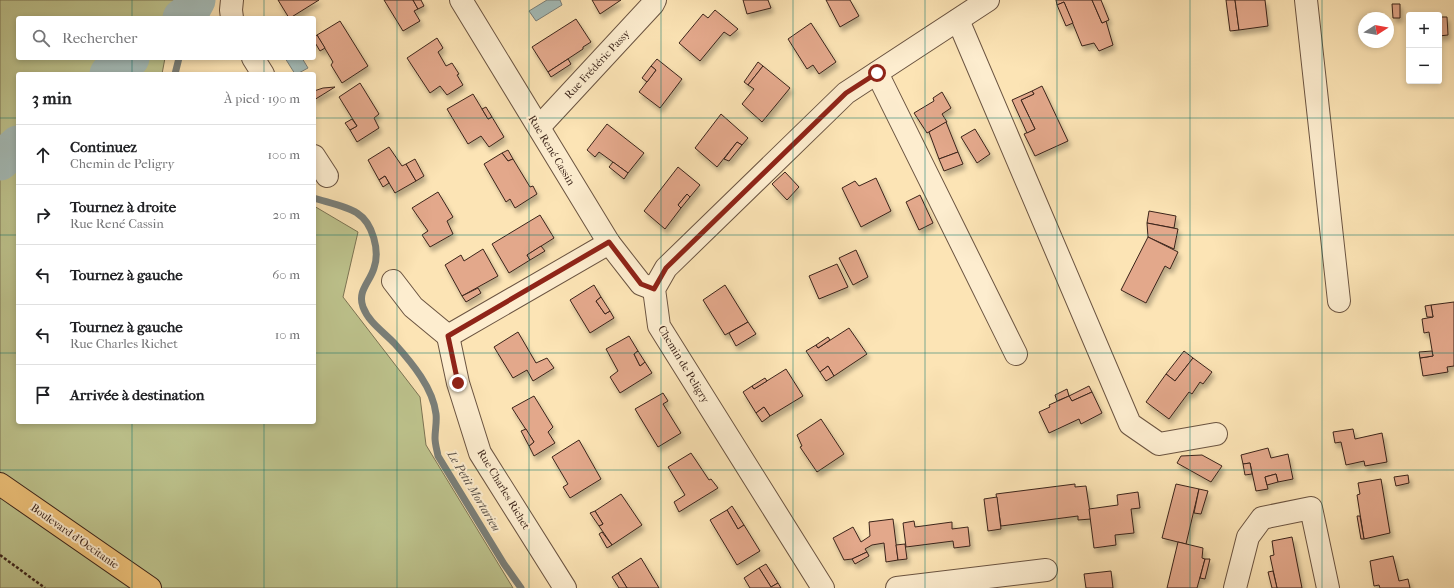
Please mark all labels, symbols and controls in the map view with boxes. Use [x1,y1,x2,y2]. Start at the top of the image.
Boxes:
north arrow [1358,12,1394,48]
map controls [1406,12,1442,84]
button: + [1406,12,1442,48]
search box [16,16,316,60]
street label: Rue Frédéric Passy [562,26,634,102]
icon: search [30,27,52,49]
text: Rechercher [62,29,137,47]
button: − [1406,48,1442,84]
route start [868,64,886,82]
text: 3 min [32,88,72,108]
text: À pied · 190 m [224,91,300,106]
street label: Rue René Cassin [526,113,578,188]
text: Continuez [70,138,137,156]
icon: ahead [32,144,54,166]
text: 100 m [267,147,300,162]
text: Chemin de Peligry [70,156,175,171]
text: Tournez à droite [70,198,176,216]
icon: right [32,204,54,226]
text: 20 m [273,207,300,222]
text: Rue René Cassin [70,216,164,231]
icon: left [32,264,54,286]
text: Tournez à gauche [70,266,183,284]
text: 60 m [272,267,300,282]
text: Tournez à gauche [70,318,183,336]
street label: Chemin de Peligry [655,323,712,406]
icon: left [32,324,54,346]
text: 10 m [275,327,300,342]
text: Rue Charles Richet [70,336,178,351]
route end [449,374,467,392]
icon: arrive [32,384,54,406]
text: Arrivée à destination [70,386,205,404]
water label: Le Petit Mortarieu [444,447,504,534]
street label: Rue Charles Richet [474,447,533,532]
street label: Boulevard d'Occitanie [28,501,122,572]

